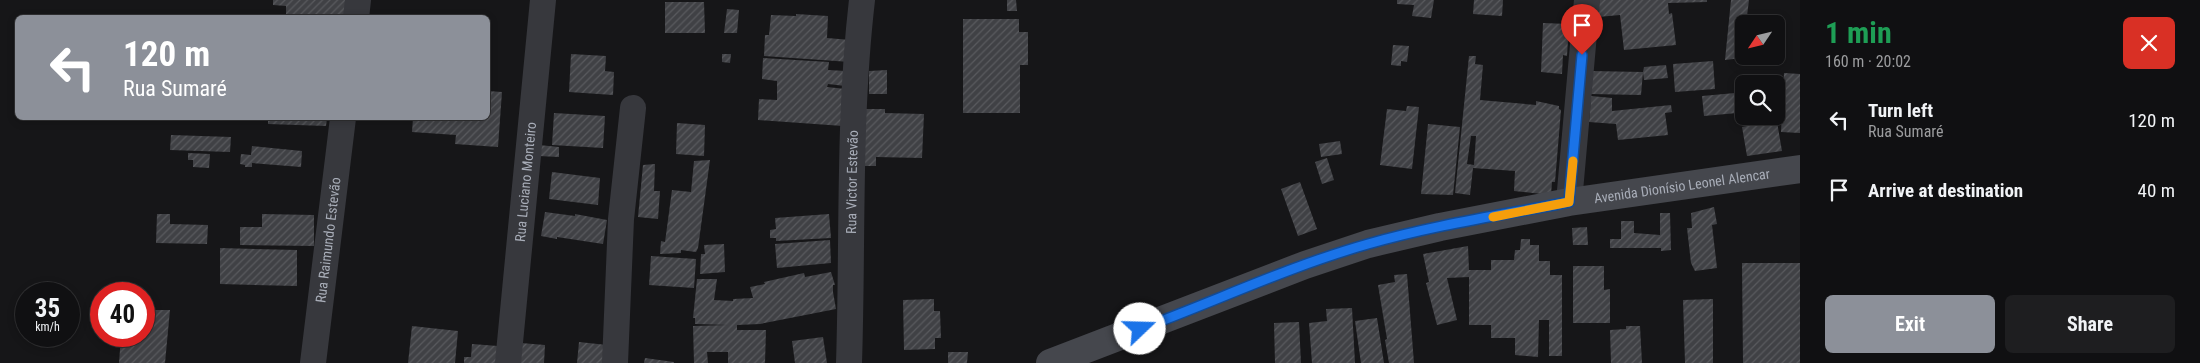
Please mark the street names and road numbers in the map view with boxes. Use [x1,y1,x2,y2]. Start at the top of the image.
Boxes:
street label: Rua Luciano Monteiro [512,121,539,242]
street label: Rua Victor Estevão [843,130,861,234]
street label: Avenida Dionísio Leonel Alencar [1593,165,1771,206]
street label: Rua Raimundo Estevão [312,176,344,304]

